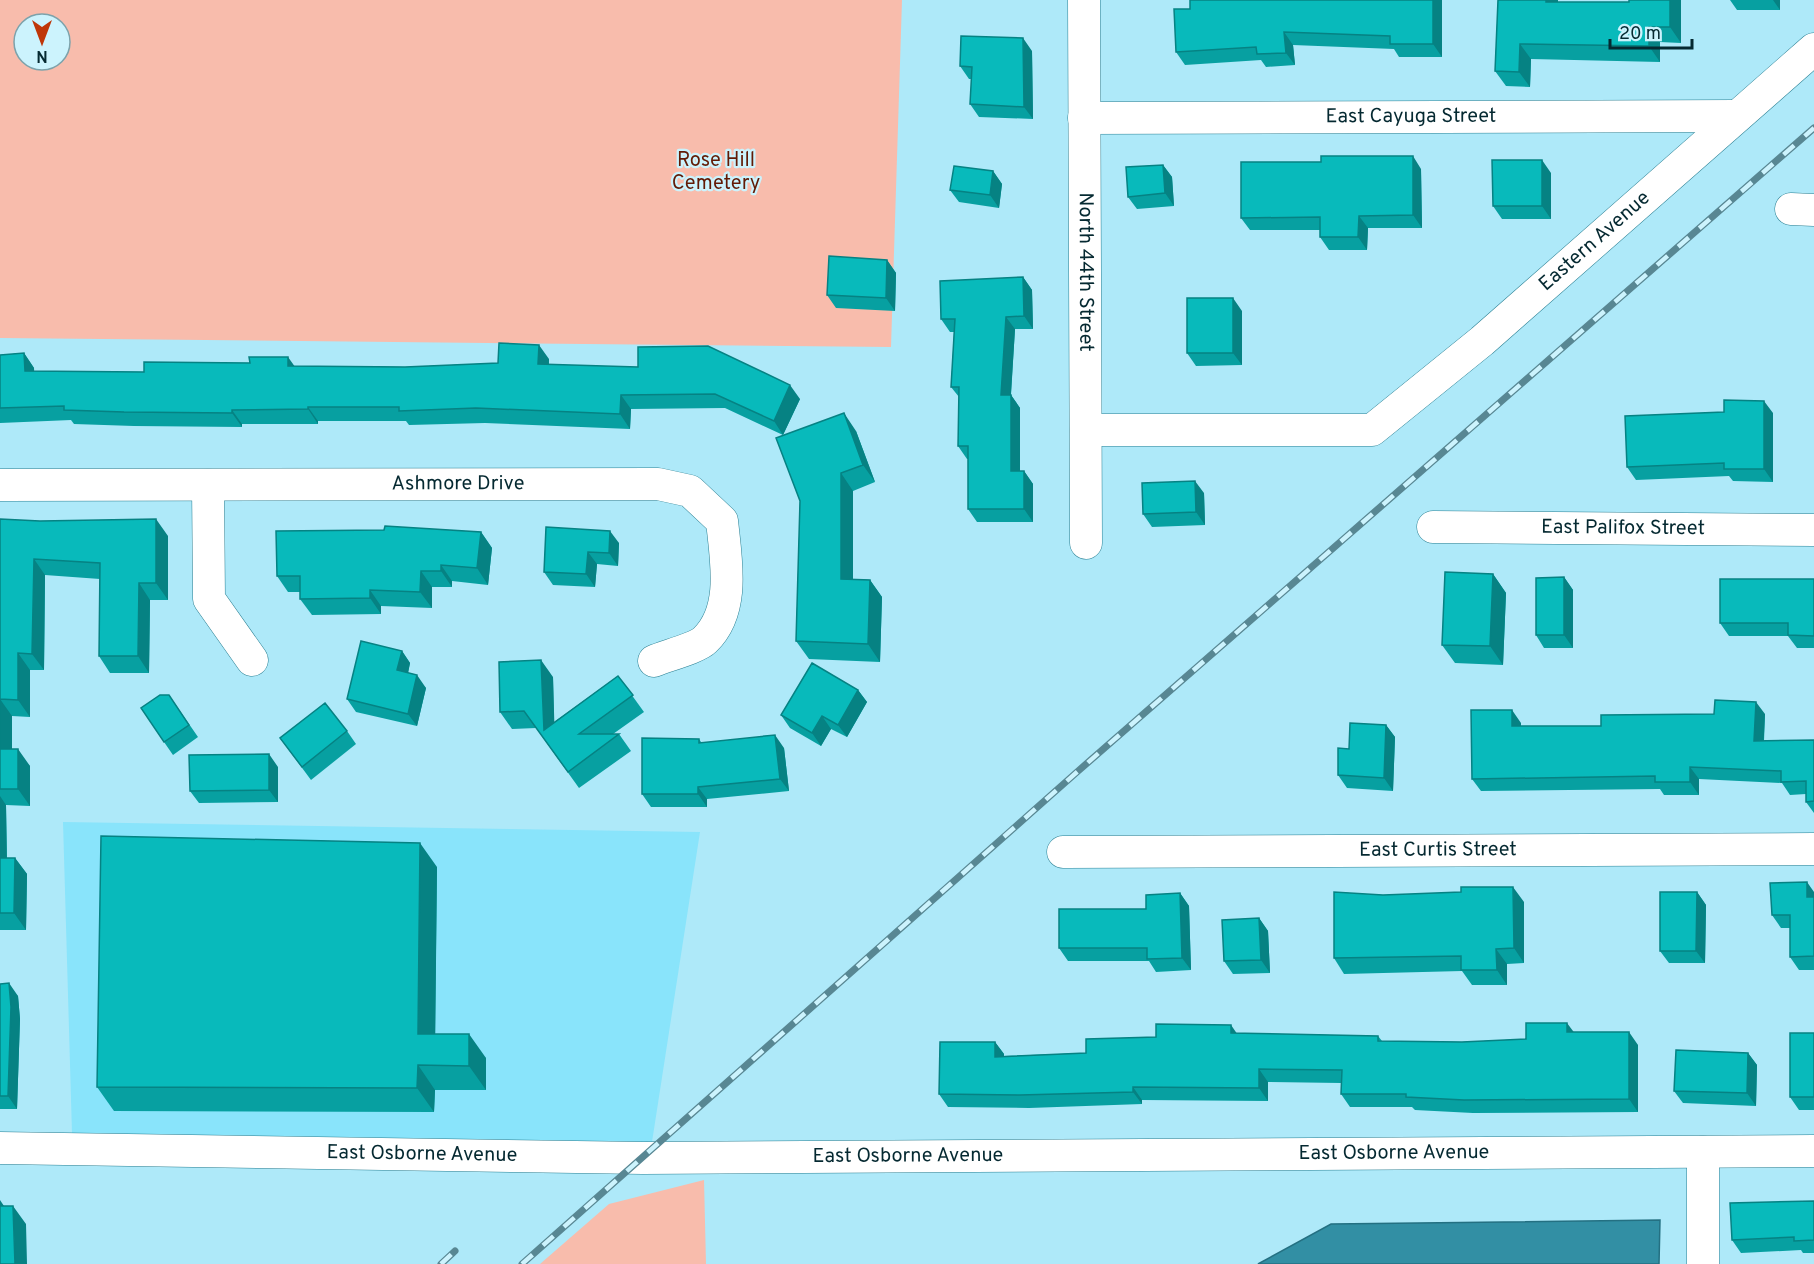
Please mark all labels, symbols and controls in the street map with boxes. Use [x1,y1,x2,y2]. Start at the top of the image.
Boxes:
north arrow [12,12,72,72]
scale bar [1610,12,1692,50]
text: 20 m [1619,23,1661,46]
text: N [36,45,48,65]
street label: East Cayuga Street [1326,104,1496,130]
park label: Rose Hill Cemetery [672,148,760,197]
street label: Eastern Avenue [1534,186,1656,298]
street label: North 44th Street [1072,192,1098,352]
street label: Ashmore Drive [392,471,524,497]
street label: East Palifox Street [1541,515,1705,542]
street label: East Curtis Street [1359,837,1517,864]
street label: East Osborne Avenue [326,1140,518,1169]
street label: East Osborne Avenue [1298,1140,1489,1167]
street label: East Osborne Avenue [812,1143,1003,1170]

